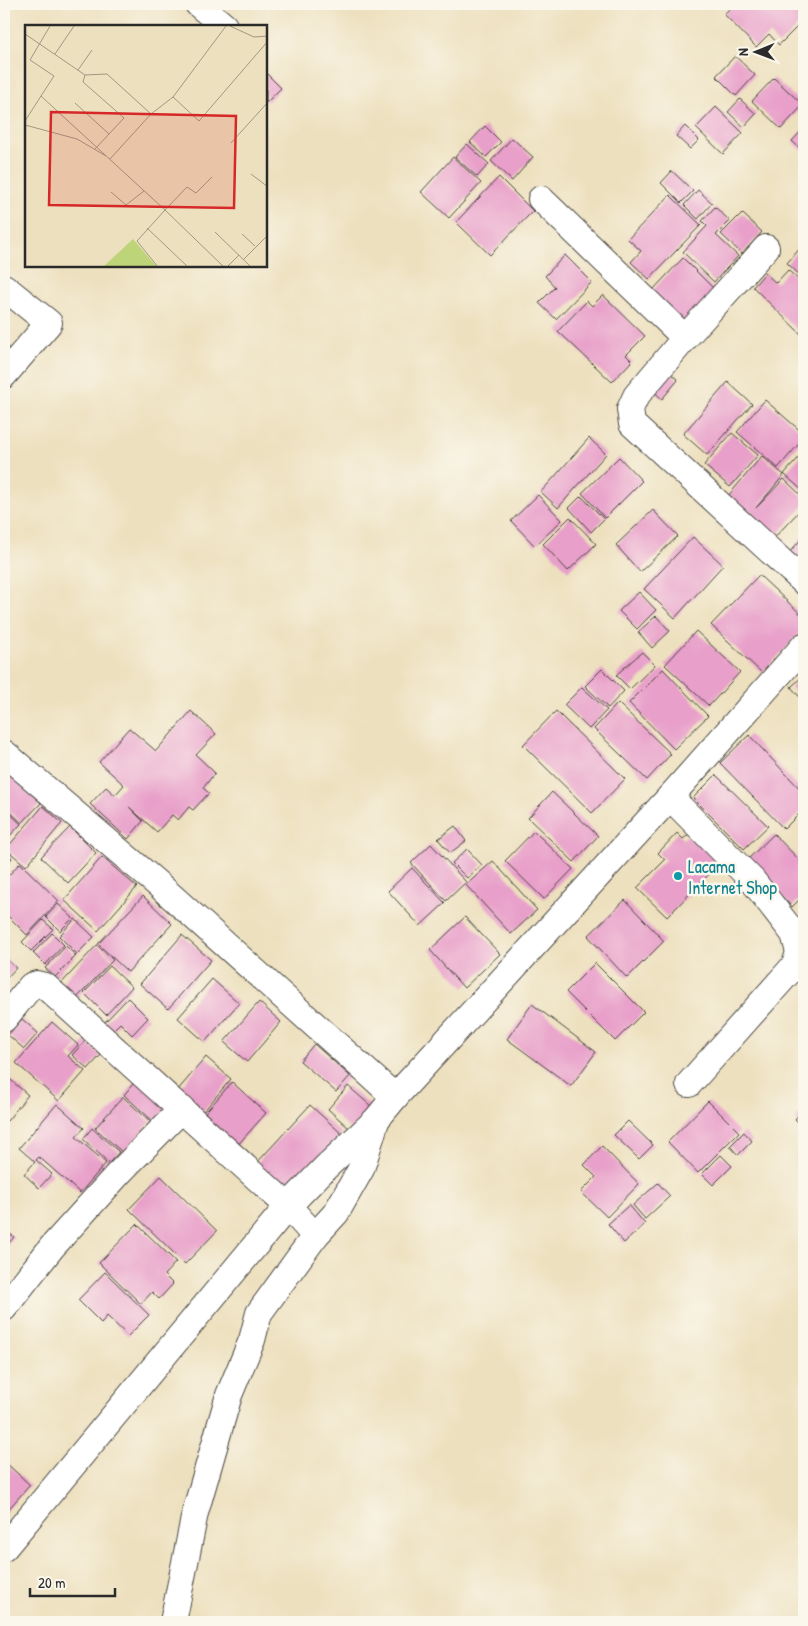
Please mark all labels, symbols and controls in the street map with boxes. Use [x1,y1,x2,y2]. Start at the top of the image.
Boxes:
inset map [25,25,268,268]
north arrow [730,28,780,78]
text: N [733,48,752,56]
place label: Lacama Internet Shop [688,854,777,900]
marker: Lacama Internet Shop [672,870,684,882]
scale bar [30,1566,115,1598]
text: 20 m [38,1572,65,1593]

